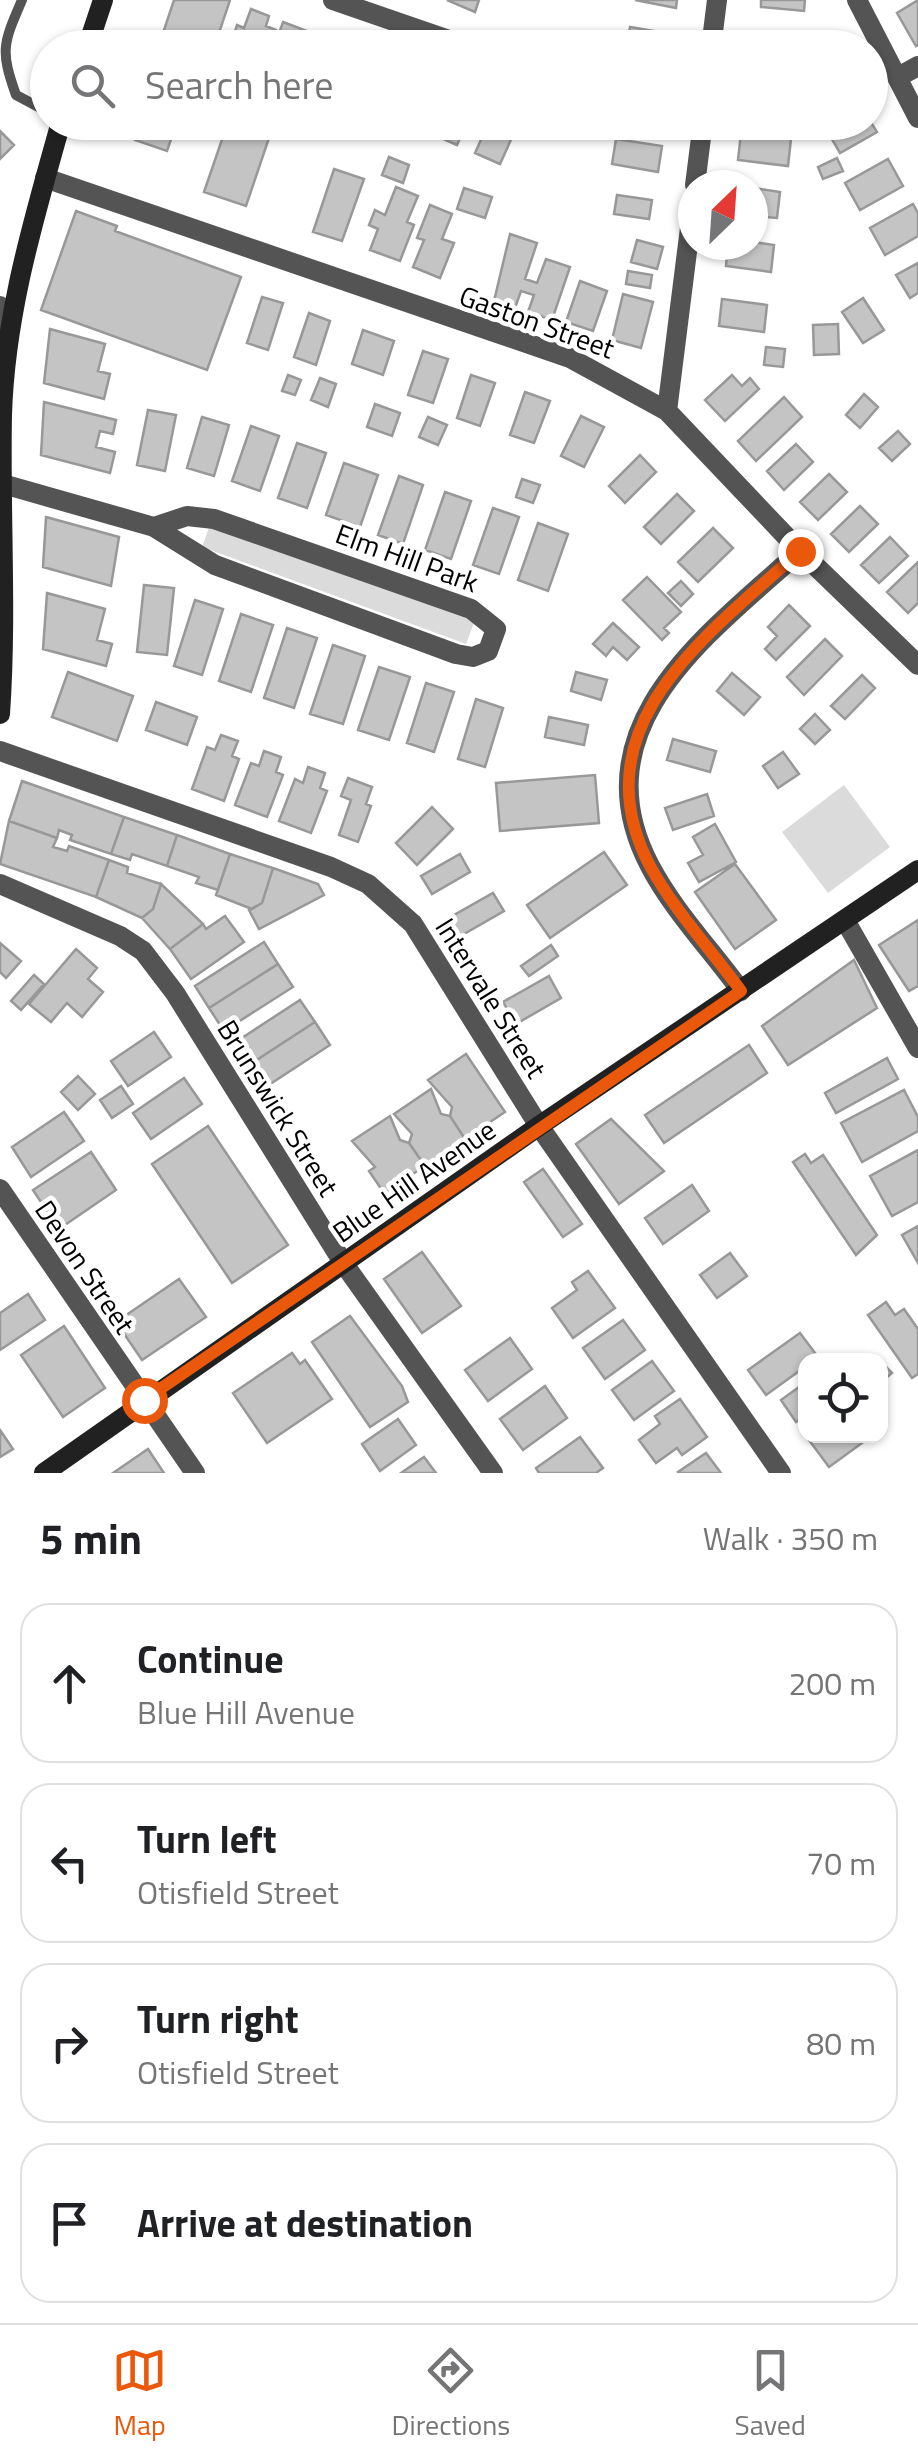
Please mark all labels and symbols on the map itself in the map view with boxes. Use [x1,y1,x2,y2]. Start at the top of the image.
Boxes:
north arrow [678,170,768,260]
street label: Gaston Street [454,274,621,370]
street label: Elm Hill Park [330,512,485,603]
route end [778,529,824,575]
street label: Intervale Street [425,909,558,1086]
street label: Brunswick Street [207,1011,350,1205]
street label: Blue Hill Avenue [323,1108,504,1253]
street label: Devon Street [25,1191,146,1342]
route start [122,1378,168,1424]

